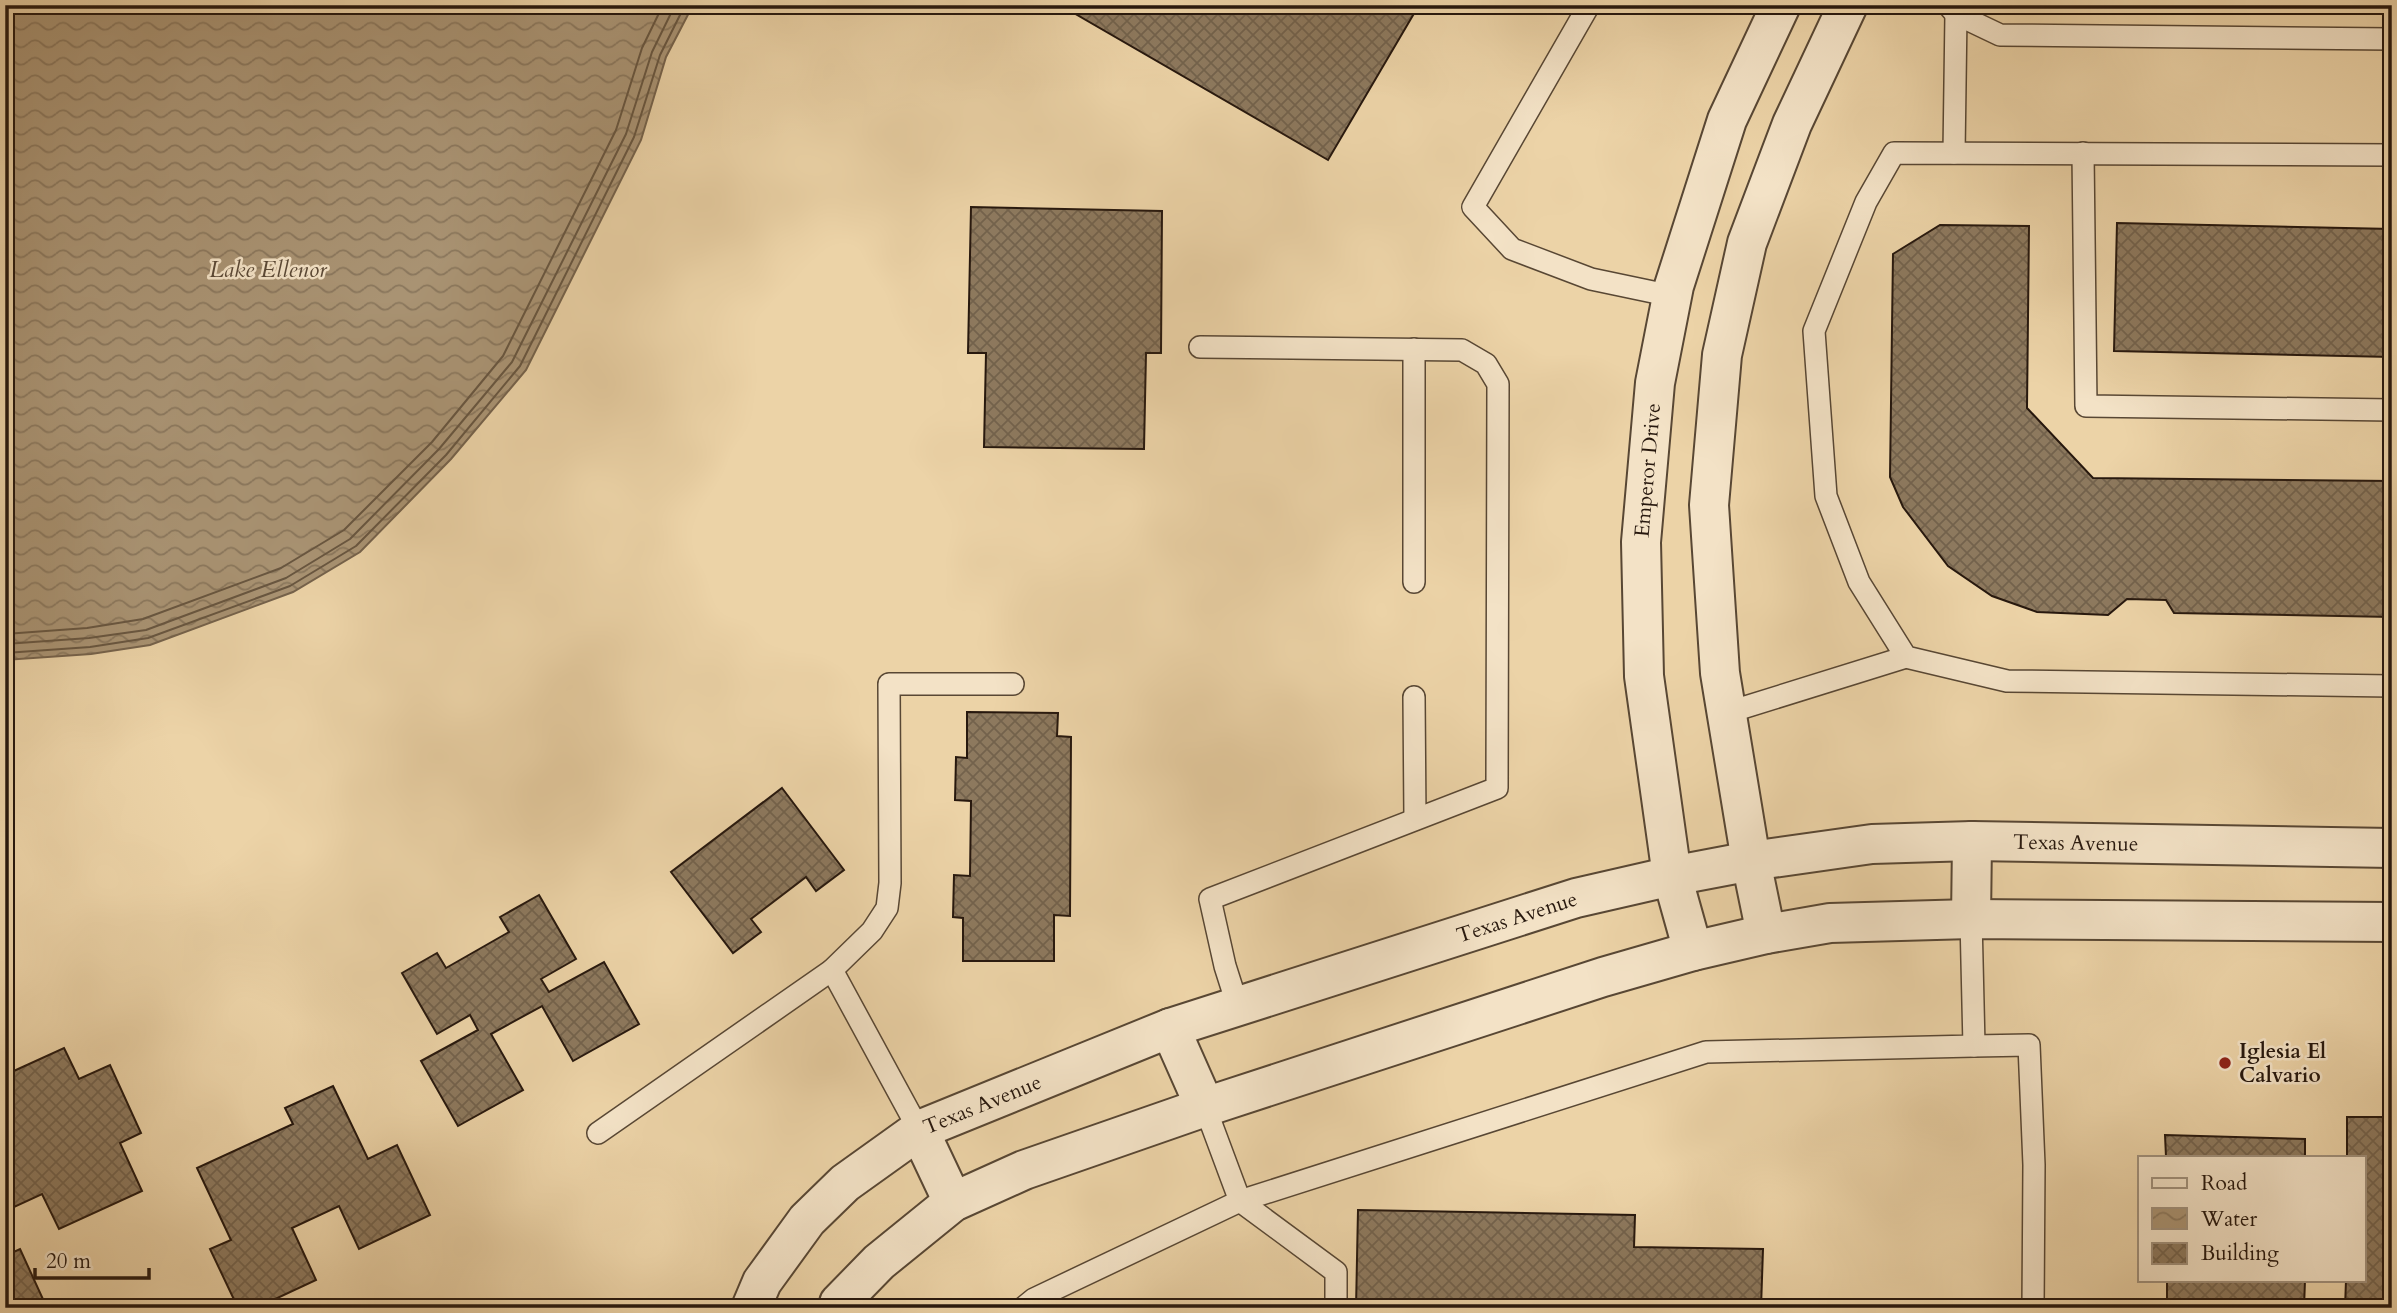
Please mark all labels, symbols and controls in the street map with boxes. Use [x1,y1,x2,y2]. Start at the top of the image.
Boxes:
water label: Lake Ellenor [209,254,328,285]
street label: Emperor Drive [1627,402,1668,539]
street label: Texas Avenue [2013,828,2139,859]
street label: Texas Avenue [1453,885,1581,950]
place label: Iglesia El Calvario [2239,1037,2326,1090]
marker: Iglesia El Calvario [2217,1055,2233,1071]
street label: Texas Avenue [919,1068,1046,1142]
legend [2138,1156,2366,1282]
text: Road [2201,1169,2247,1198]
text: Water [2200,1205,2257,1234]
scale bar [35,1236,149,1280]
text: Building [2201,1239,2279,1268]
text: 20 m [46,1247,91,1276]

